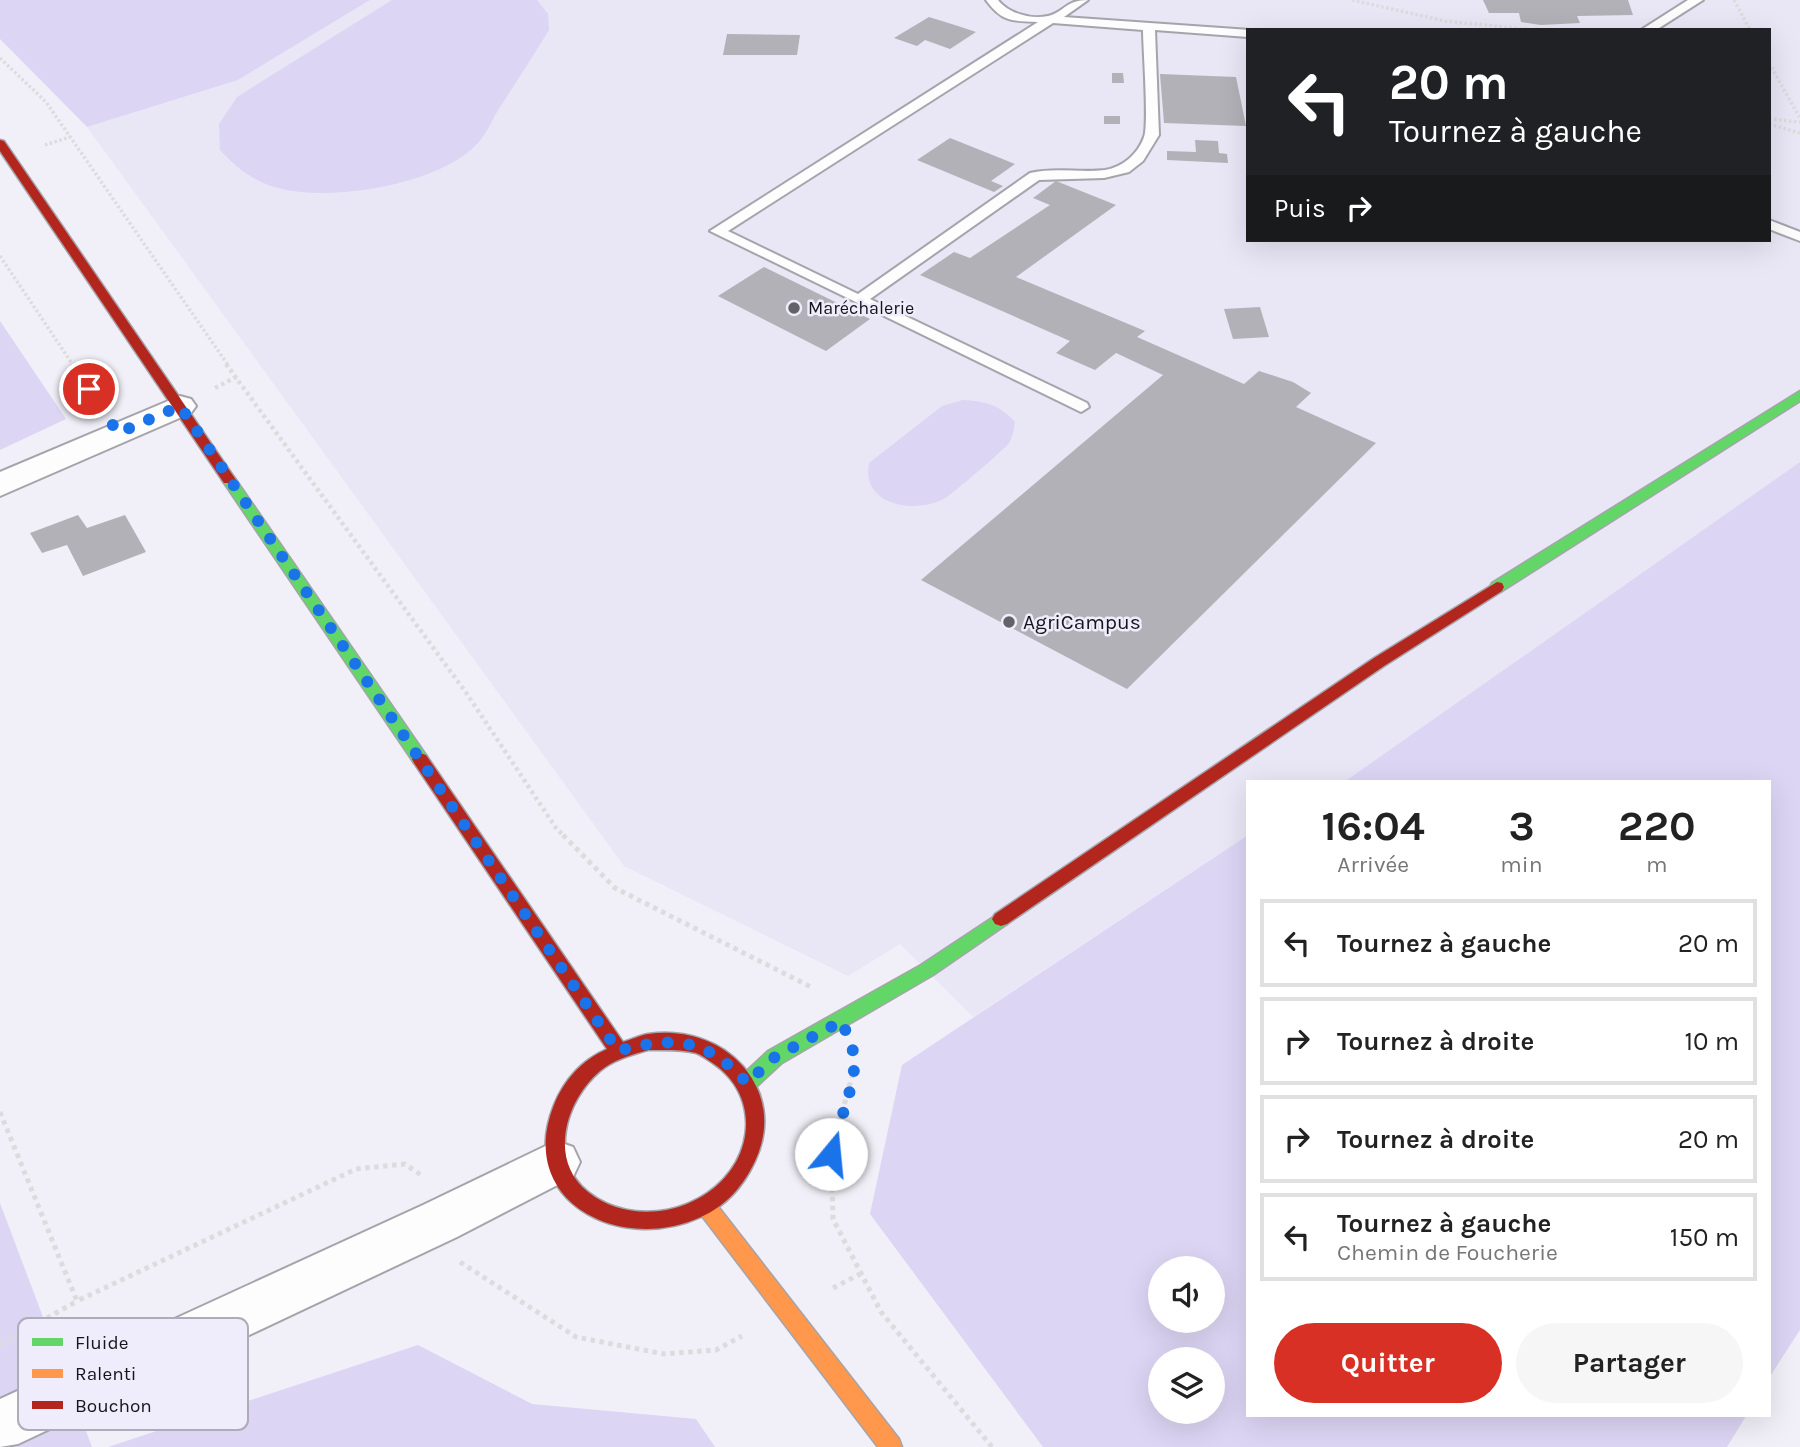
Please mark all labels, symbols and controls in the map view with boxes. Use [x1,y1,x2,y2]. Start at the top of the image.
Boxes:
text: 20 m [1389,54,1509,111]
icon: left [1274,56,1365,147]
text: Tournez à gauche [1389,113,1642,150]
icon: right [1340,189,1378,227]
text: Puis [1274,193,1326,224]
place label: Maréchalerie [808,297,914,319]
marker: Maréchalerie [786,300,802,316]
pin [59,359,119,419]
icon: arrive [70,370,108,408]
place label: AgriCampus [1023,610,1141,634]
marker: AgriCampus [1001,614,1017,630]
text: 16:04 [1322,801,1425,851]
text: 3 [1508,801,1535,851]
text: 220 [1618,801,1696,851]
text: Arrivée [1337,851,1409,878]
text: min [1500,851,1543,878]
text: m [1646,851,1668,878]
icon: left [1278,924,1316,962]
text: Tournez à gauche [1337,928,1551,959]
text: 20 m [1678,928,1739,959]
icon: right [1278,1022,1316,1060]
text: Tournez à droite [1337,1026,1534,1057]
text: 10 m [1684,1026,1739,1057]
position arrow [794,1117,868,1191]
icon: right [1278,1120,1316,1158]
text: Tournez à droite [1337,1124,1534,1155]
text: 20 m [1678,1124,1739,1155]
text: Tournez à gauche [1337,1208,1551,1239]
icon: left [1278,1218,1316,1256]
text: 150 m [1670,1222,1739,1253]
text: Chemin de Foucherie [1337,1239,1558,1266]
map controls [1148,1256,1225,1424]
button: sound [1148,1256,1225,1333]
legend [18,1318,248,1430]
button: Quitter [1274,1323,1502,1403]
button: Partager [1516,1323,1743,1403]
text: Fluide [75,1332,128,1354]
button: layers [1148,1347,1225,1424]
text: Ralenti [75,1363,136,1385]
text: Bouchon [75,1395,152,1417]

